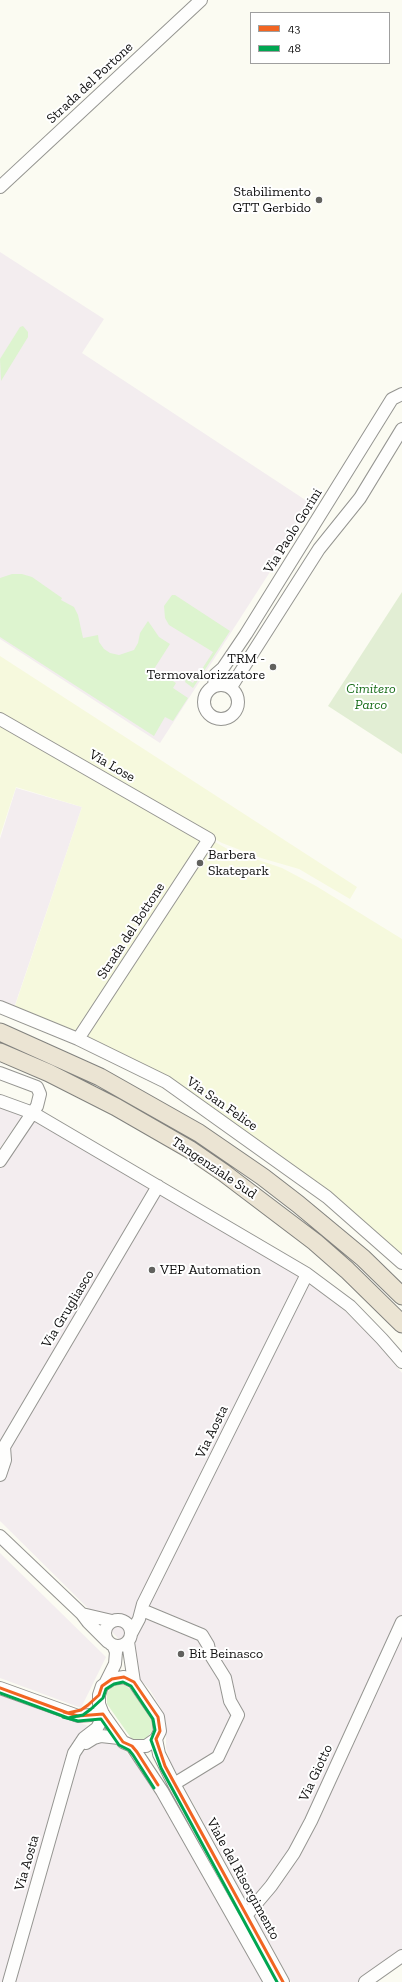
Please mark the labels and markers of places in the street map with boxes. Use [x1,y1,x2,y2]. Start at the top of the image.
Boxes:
place label: Stabilimento GTT Gerbido [232,184,311,216]
marker: Stabilimento GTT Gerbido [314,195,324,205]
place label: TRM - Termovalorizzatore [147,651,265,684]
marker: TRM - Termovalorizzatore [268,662,278,672]
place label: Barbera Skatepark [208,847,269,880]
marker: Barbera Skatepark [195,858,205,868]
place label: VEP Automation [160,1262,261,1278]
marker: VEP Automation [147,1265,157,1275]
place label: Bit Beinasco [189,1646,263,1662]
marker: Bit Beinasco [176,1649,186,1659]

